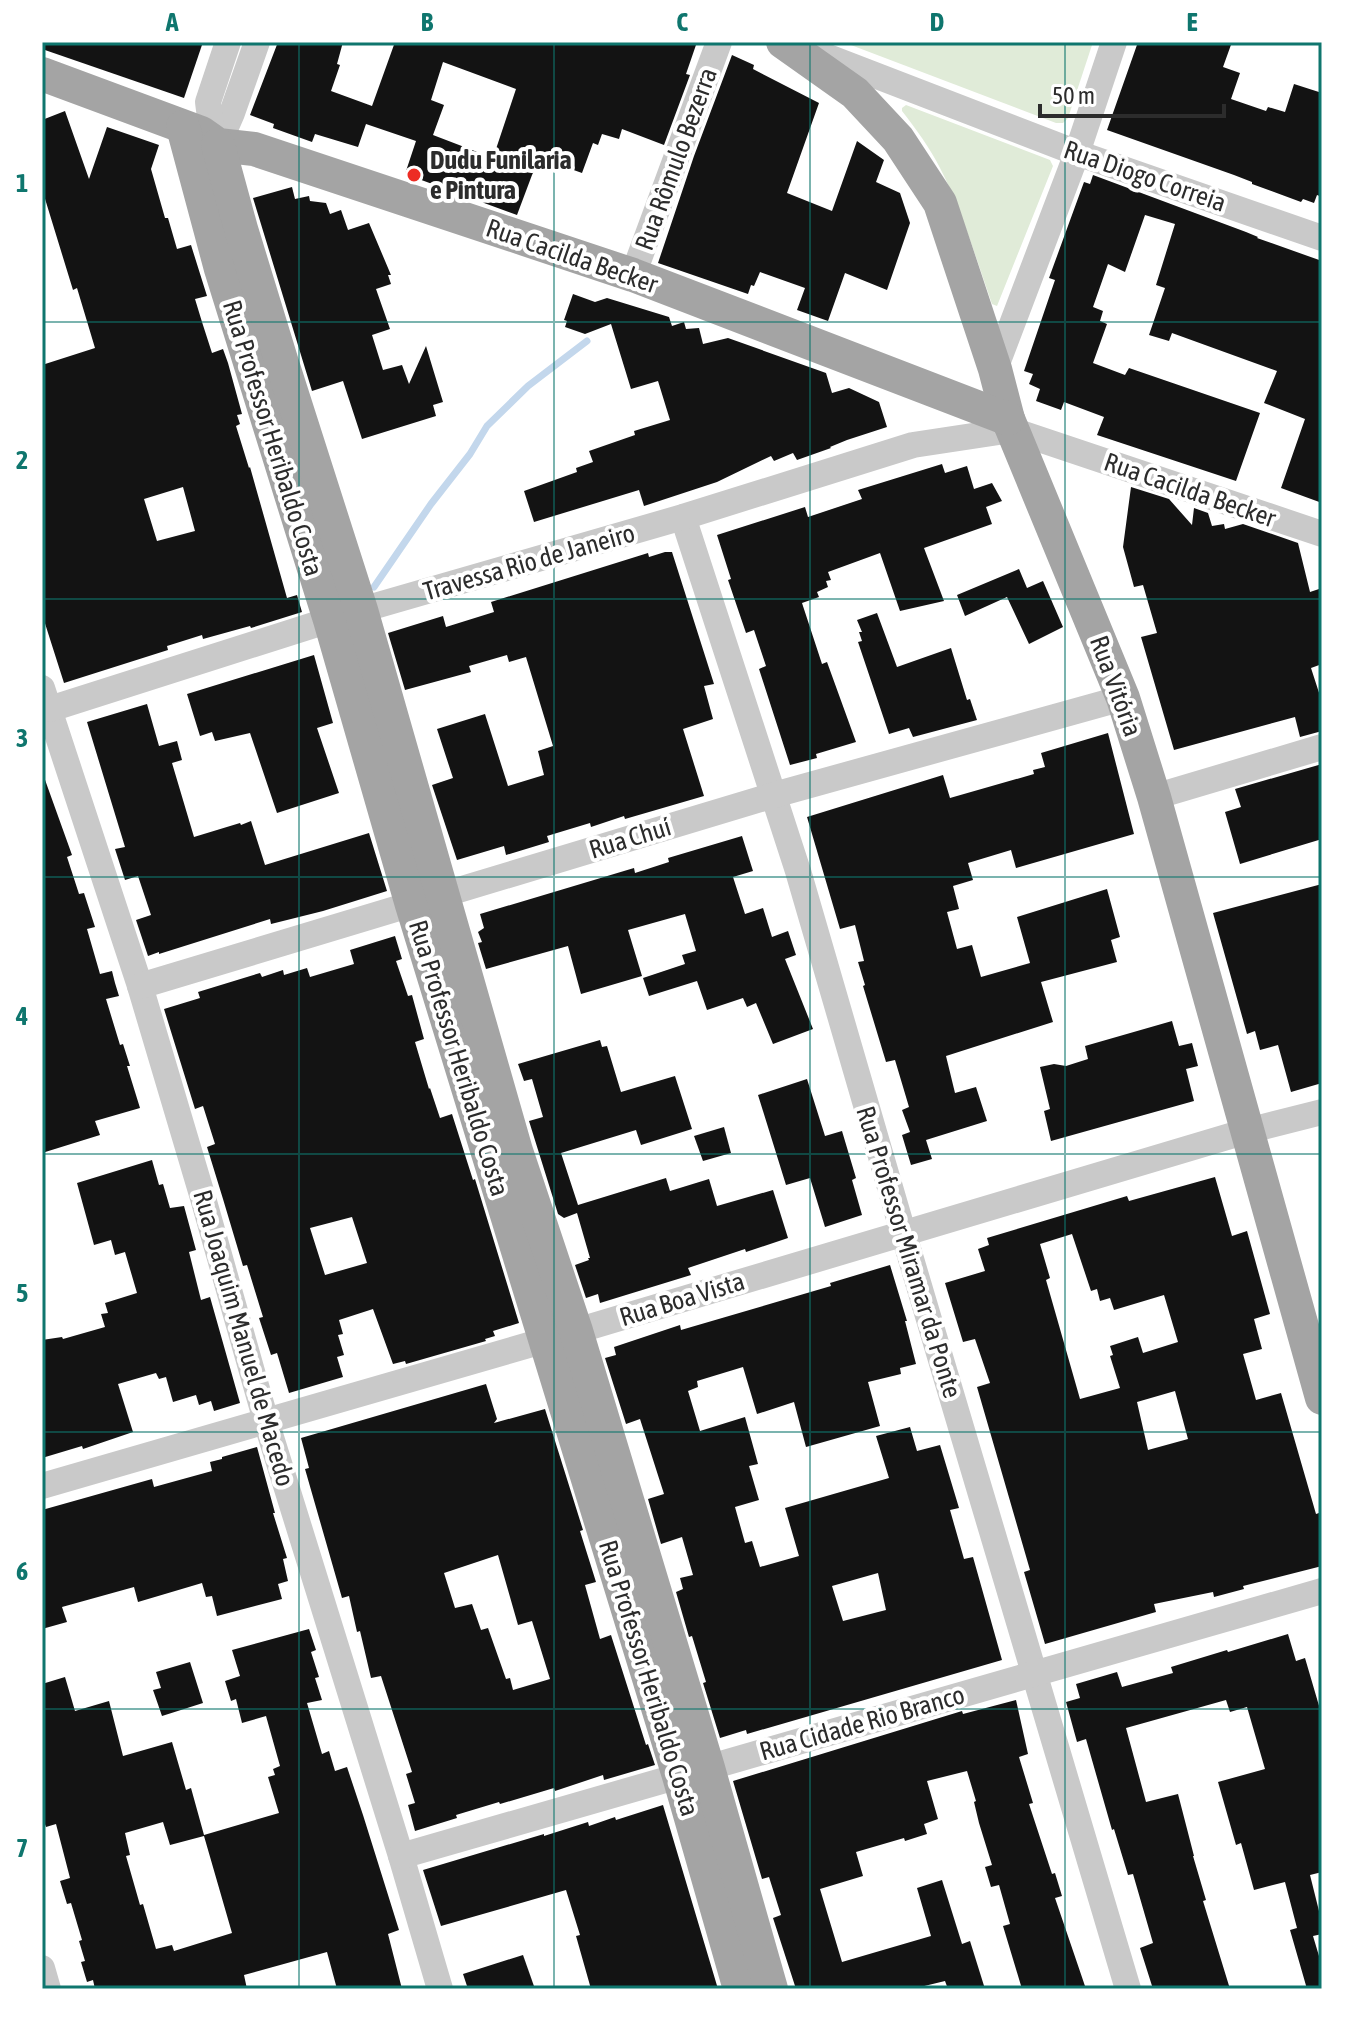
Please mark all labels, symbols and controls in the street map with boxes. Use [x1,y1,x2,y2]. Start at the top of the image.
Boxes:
text: A [165,7,179,37]
text: B [421,7,434,37]
text: C [676,7,688,37]
text: D [930,7,944,37]
text: E [1186,7,1198,37]
street label: Rua Rômulo Bezerra [629,64,723,254]
scale bar [1040,68,1224,118]
text: 50 m [1052,82,1095,109]
street label: Rua Diogo Correia [1060,134,1230,218]
place label: Dudu Funilaria e Pintura [430,145,572,205]
marker: Dudu Funilaria e Pintura [405,166,423,184]
text: 1 [16,168,28,198]
street label: Rua Cacilda Becker [482,213,662,299]
street label: Rua Professor Heribaldo Costa [217,296,329,580]
text: 2 [16,445,28,475]
street label: Rua Cacilda Becker [1100,447,1280,533]
street label: Travessa Rio de Janeiro [420,517,638,607]
street label: Rua Vitória [1084,631,1148,741]
text: 3 [16,723,28,753]
street label: Rua Chuí [585,811,675,865]
street label: Rua Professor Heribaldo Costa [403,916,515,1200]
text: 4 [15,1001,28,1031]
street label: Rua Professor Miramar da Ponte [850,1102,968,1402]
street label: Rua Joaquim Manuel de Macedo [187,1186,301,1490]
street label: Rua Boa Vista [616,1266,748,1332]
text: 5 [16,1278,28,1308]
street label: Rua Professor Heribaldo Costa [593,1536,705,1820]
text: 6 [16,1556,28,1586]
street label: Rua Cidade Rio Branco [756,1679,968,1767]
text: 7 [16,1833,28,1863]

